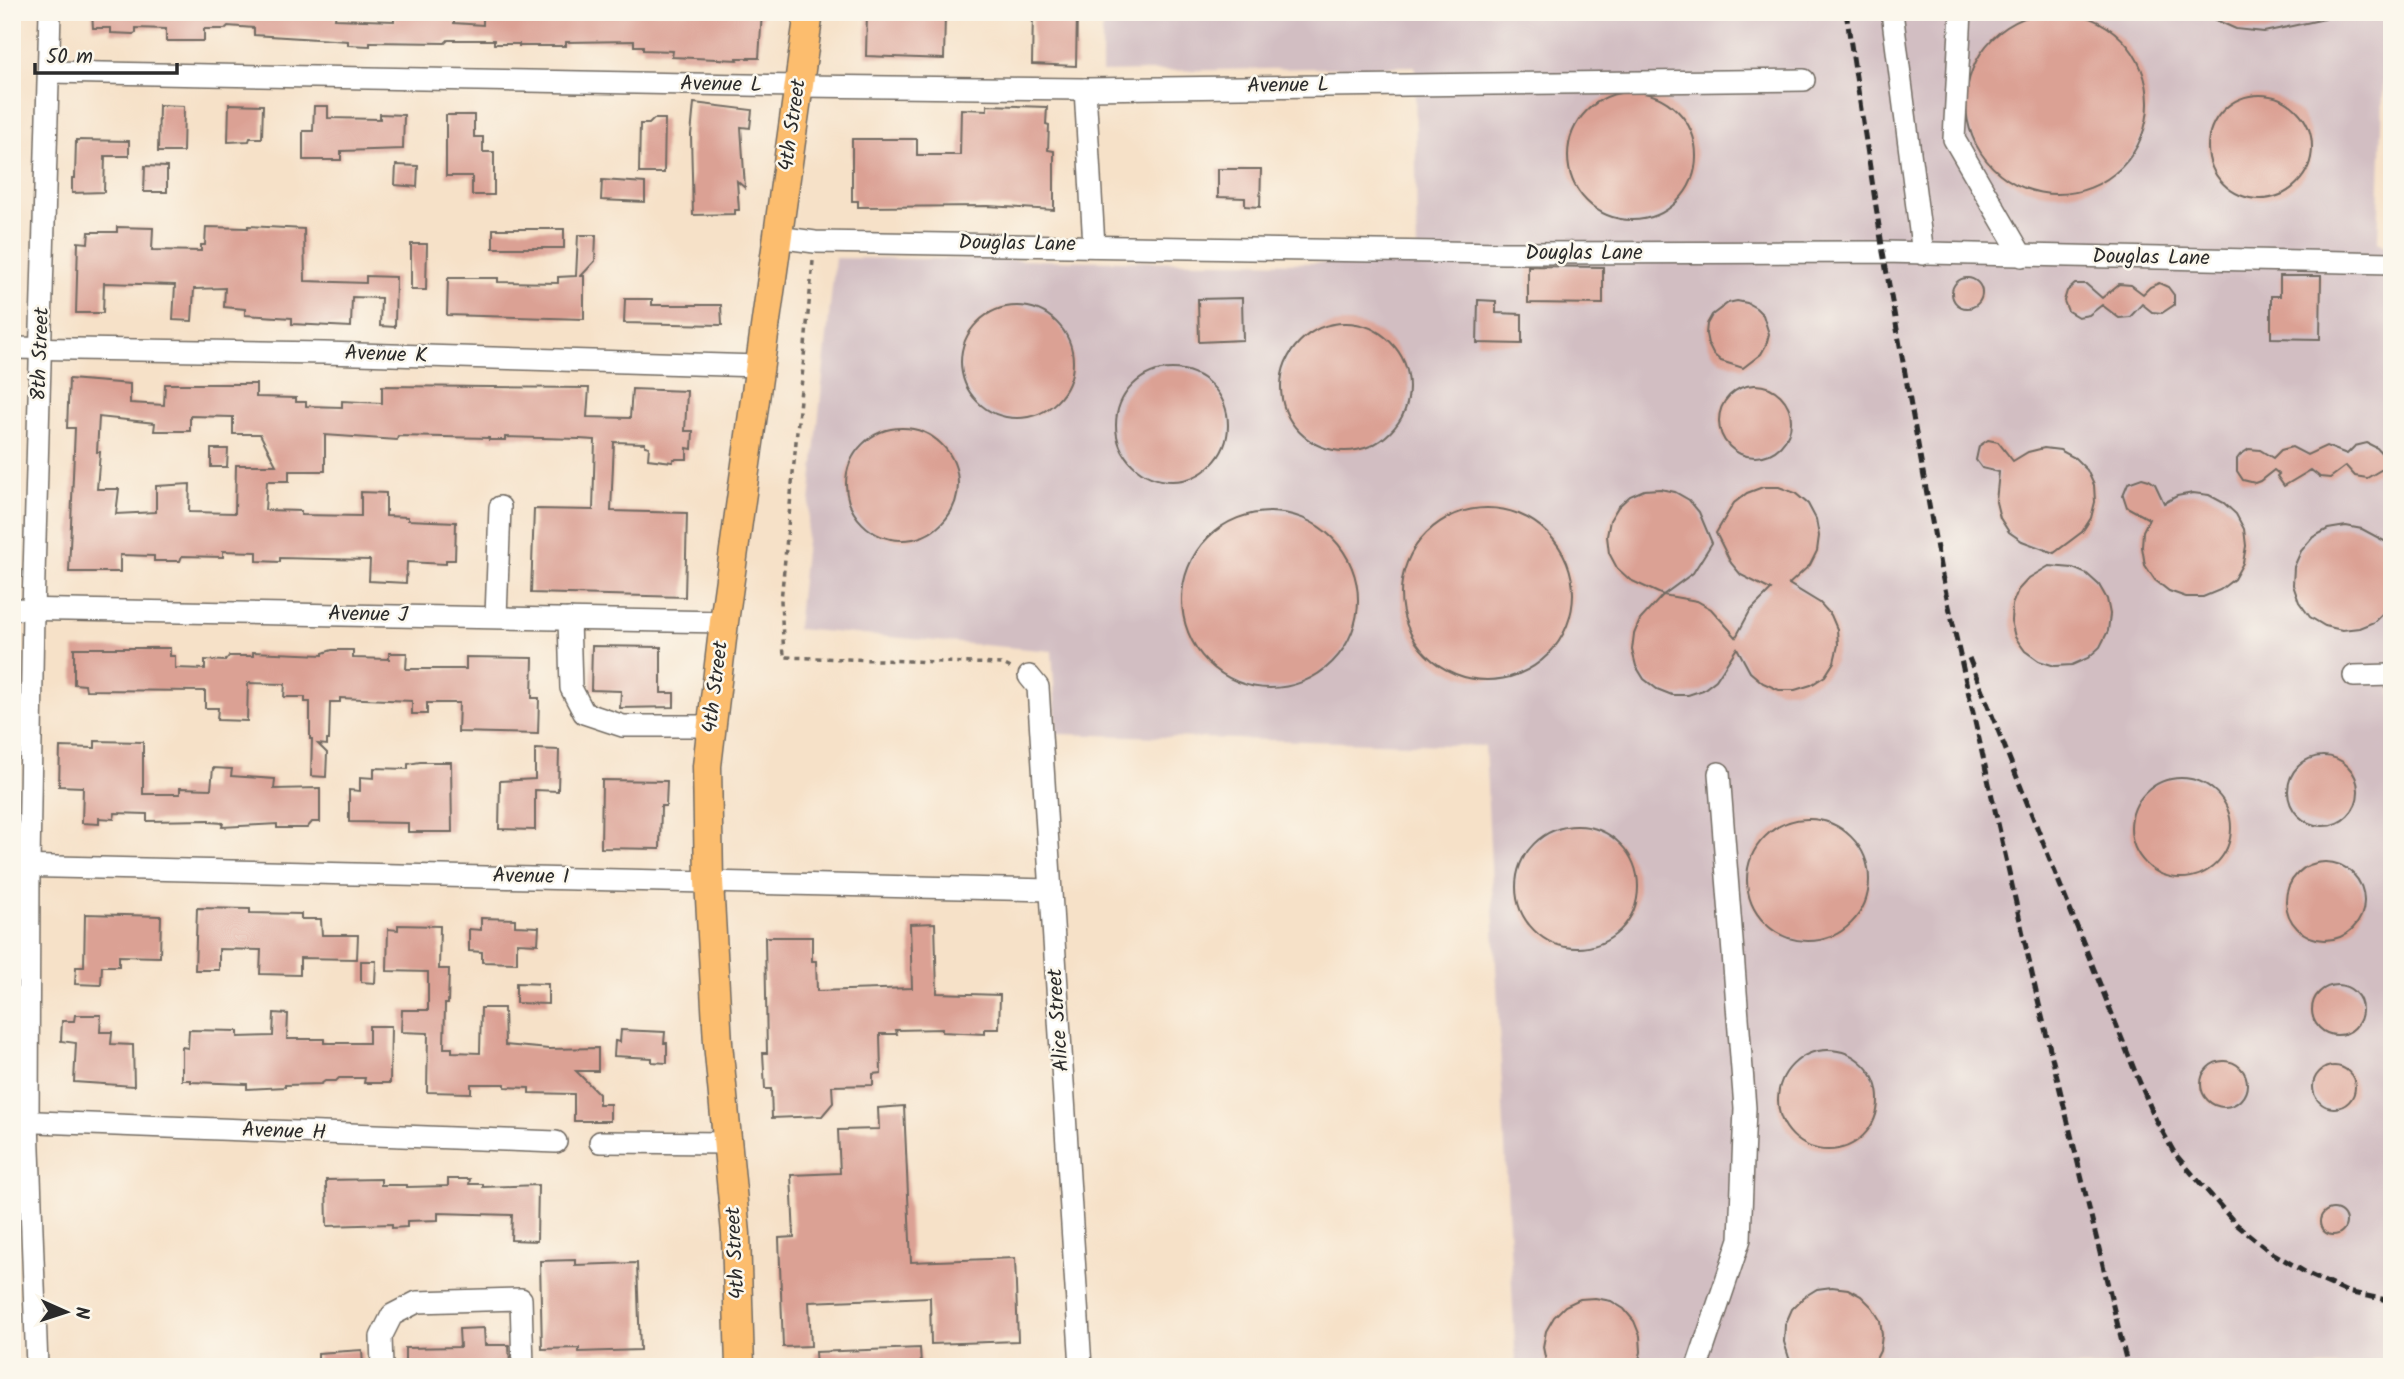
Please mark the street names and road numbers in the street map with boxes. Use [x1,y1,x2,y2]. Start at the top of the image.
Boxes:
street label: Avenue L [680,68,762,102]
street label: Avenue L [1247,69,1329,103]
street label: 4th Street [770,76,816,173]
street label: Douglas Lane [958,226,1077,262]
street label: Douglas Lane [1525,237,1643,270]
street label: Douglas Lane [2092,240,2211,276]
street label: 8th Street [23,306,59,401]
street label: Avenue K [344,337,428,373]
street label: Avenue J [328,598,409,632]
street label: 4th Street [694,638,738,735]
street label: Avenue I [492,860,570,894]
street label: Alice Street [1039,966,1079,1073]
street label: Avenue H [241,1114,327,1150]
street label: 4th Street [717,1205,755,1300]

